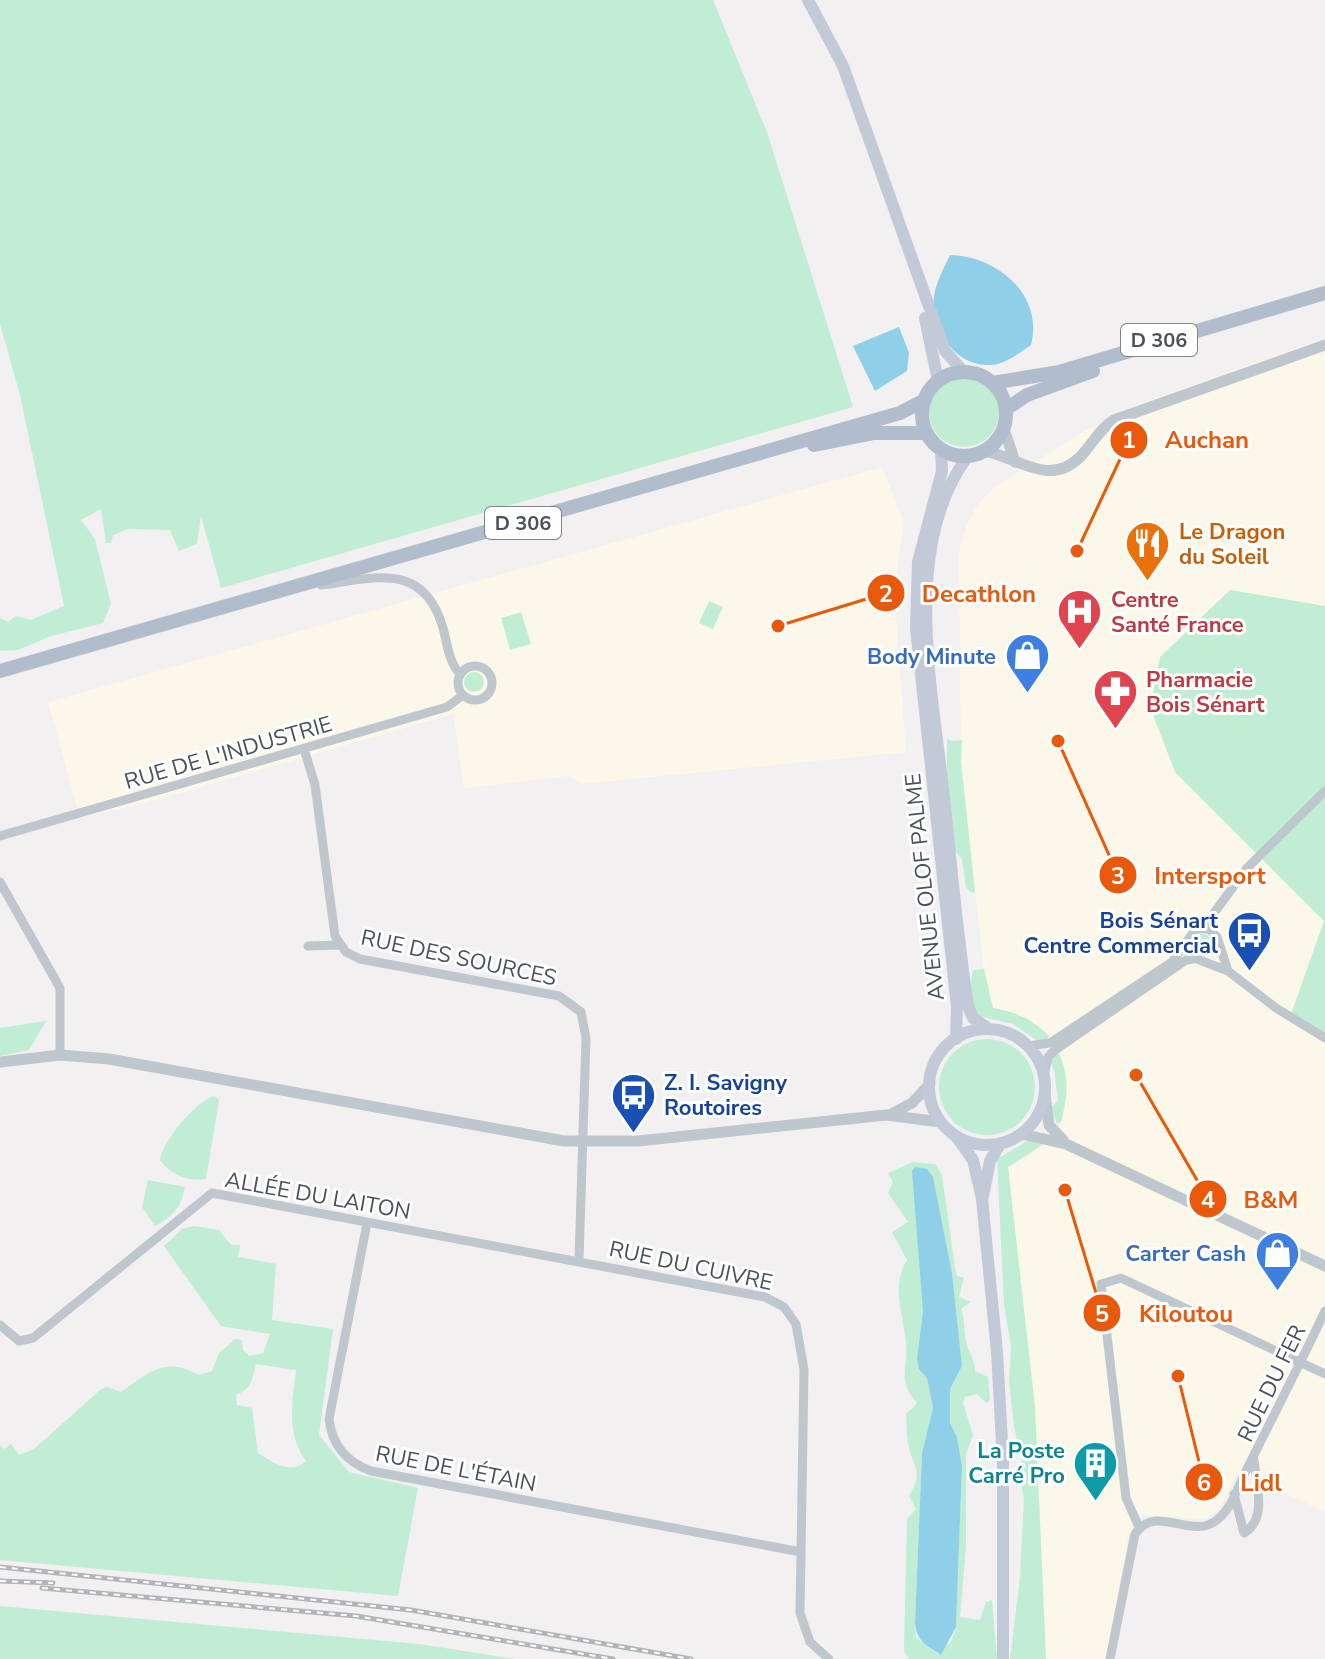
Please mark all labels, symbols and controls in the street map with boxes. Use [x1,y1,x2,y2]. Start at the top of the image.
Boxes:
road number: D 306 [1121,324,1197,356]
callout: Auchan [1109,416,1265,464]
text: 1 [1122,424,1136,456]
text: Auchan [1165,424,1249,456]
road number: D 306 [485,507,561,539]
place label: Le Dragon du Soleil [1179,517,1285,572]
restaurant icon: Le Dragon du Soleil [1124,520,1172,583]
callout: Decathlon [866,569,1052,617]
text: 2 [879,578,893,610]
text: Decathlon [922,578,1036,610]
place label: Centre Santé France [1111,585,1244,640]
hospital icon: Centre Santé France [1056,588,1104,651]
shop icon: Body Minute [1003,632,1051,695]
place label: Body Minute [867,642,996,672]
place label: Pharmacie Bois Sénart [1146,665,1265,720]
pharmacy icon: Pharmacie Bois Sénart [1091,668,1139,731]
street label: RUE DE L'INDUSTRIE [121,709,336,797]
street label: AVENUE OLOF PALME [898,772,952,1002]
callout: Intersport [1098,851,1282,899]
text: 3 [1111,860,1125,892]
text: Intersport [1154,860,1266,892]
place label: Bois Sénart Centre Commercial [1023,906,1219,961]
bus stop icon: Bois Sénart Centre Commercial [1225,909,1273,972]
street label: RUE DES SOURCES [358,923,559,993]
place label: Z. I. Savigny Routoires [664,1068,788,1123]
bus stop icon: Z. I. Savigny Routoires [609,1071,657,1134]
street label: ALLÉE DU LAITON [223,1165,413,1227]
callout: B&M [1188,1175,1314,1223]
text: 4 [1201,1184,1215,1216]
text: B&M [1244,1184,1298,1216]
shop icon: Carter Cash [1253,1229,1301,1292]
street label: RUE DU CUIVRE [606,1234,775,1298]
place label: Carter Cash [1125,1239,1246,1269]
callout: Kiloutou [1082,1289,1249,1337]
text: 5 [1095,1298,1109,1330]
text: Kiloutou [1139,1298,1233,1330]
street label: RUE DU FER [1231,1320,1313,1447]
place label: La Poste Carré Pro [968,1436,1065,1491]
street label: RUE DE L'ÉTAIN [373,1439,539,1499]
building icon: La Poste Carré Pro [1072,1439,1120,1502]
callout: Lidl [1184,1458,1298,1506]
text: 6 [1197,1467,1211,1499]
text: Lidl [1240,1467,1282,1499]

